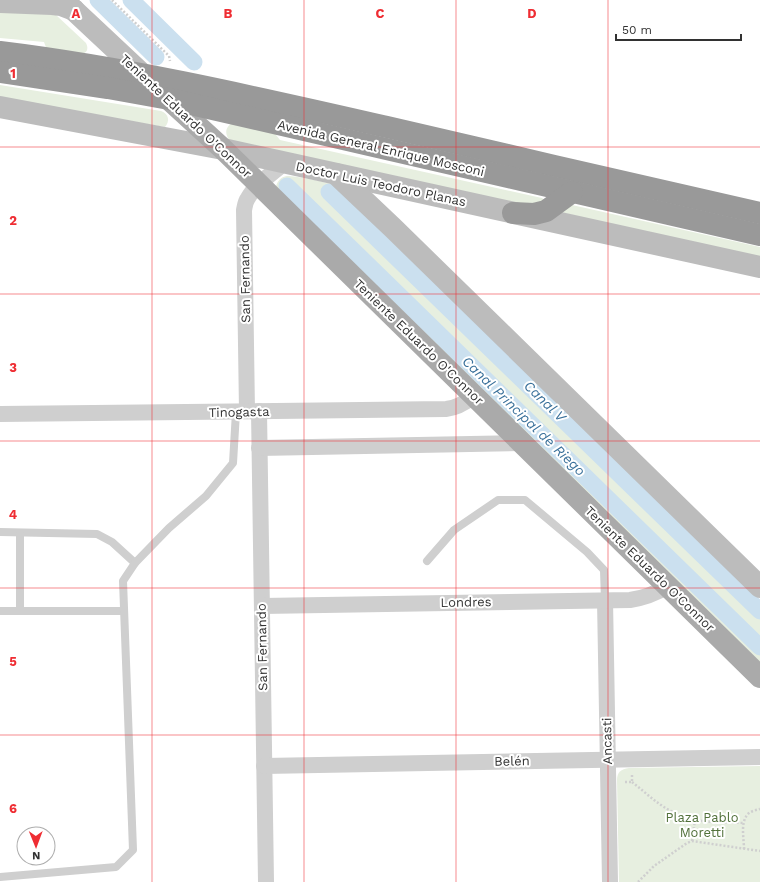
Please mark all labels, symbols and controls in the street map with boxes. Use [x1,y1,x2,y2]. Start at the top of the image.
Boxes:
text: A [72,6,81,21]
text: B [224,6,233,21]
text: C [376,6,385,21]
text: D [527,6,537,21]
scale bar [616,16,741,42]
text: 50 m [622,23,652,37]
street label: Teniente Eduardo O'Connor [117,51,255,181]
text: 1 [10,66,16,81]
street label: Avenida General Enrique Mosconi [276,117,486,179]
street label: Doctor Luis Teodoro Planas [294,159,468,209]
text: 2 [9,213,17,228]
street label: San Fernando [237,235,253,323]
street label: Teniente Eduardo O'Connor [351,276,487,408]
water label: Canal Principal de Riego [459,353,589,479]
text: 3 [9,360,17,375]
water label: Canal V [521,377,570,426]
street label: Tinogasta [208,404,270,420]
street label: Teniente Eduardo O'Connor [582,503,718,635]
text: 4 [9,507,18,522]
street label: Londres [440,594,492,610]
street label: San Fernando [254,603,270,691]
text: 5 [9,654,17,669]
street label: Ancasti [599,717,615,765]
street label: Belén [494,753,530,769]
text: 6 [9,801,17,816]
park label: Plaza Pablo Moretti [666,810,739,840]
north arrow [16,826,56,866]
text: N [32,849,40,862]

